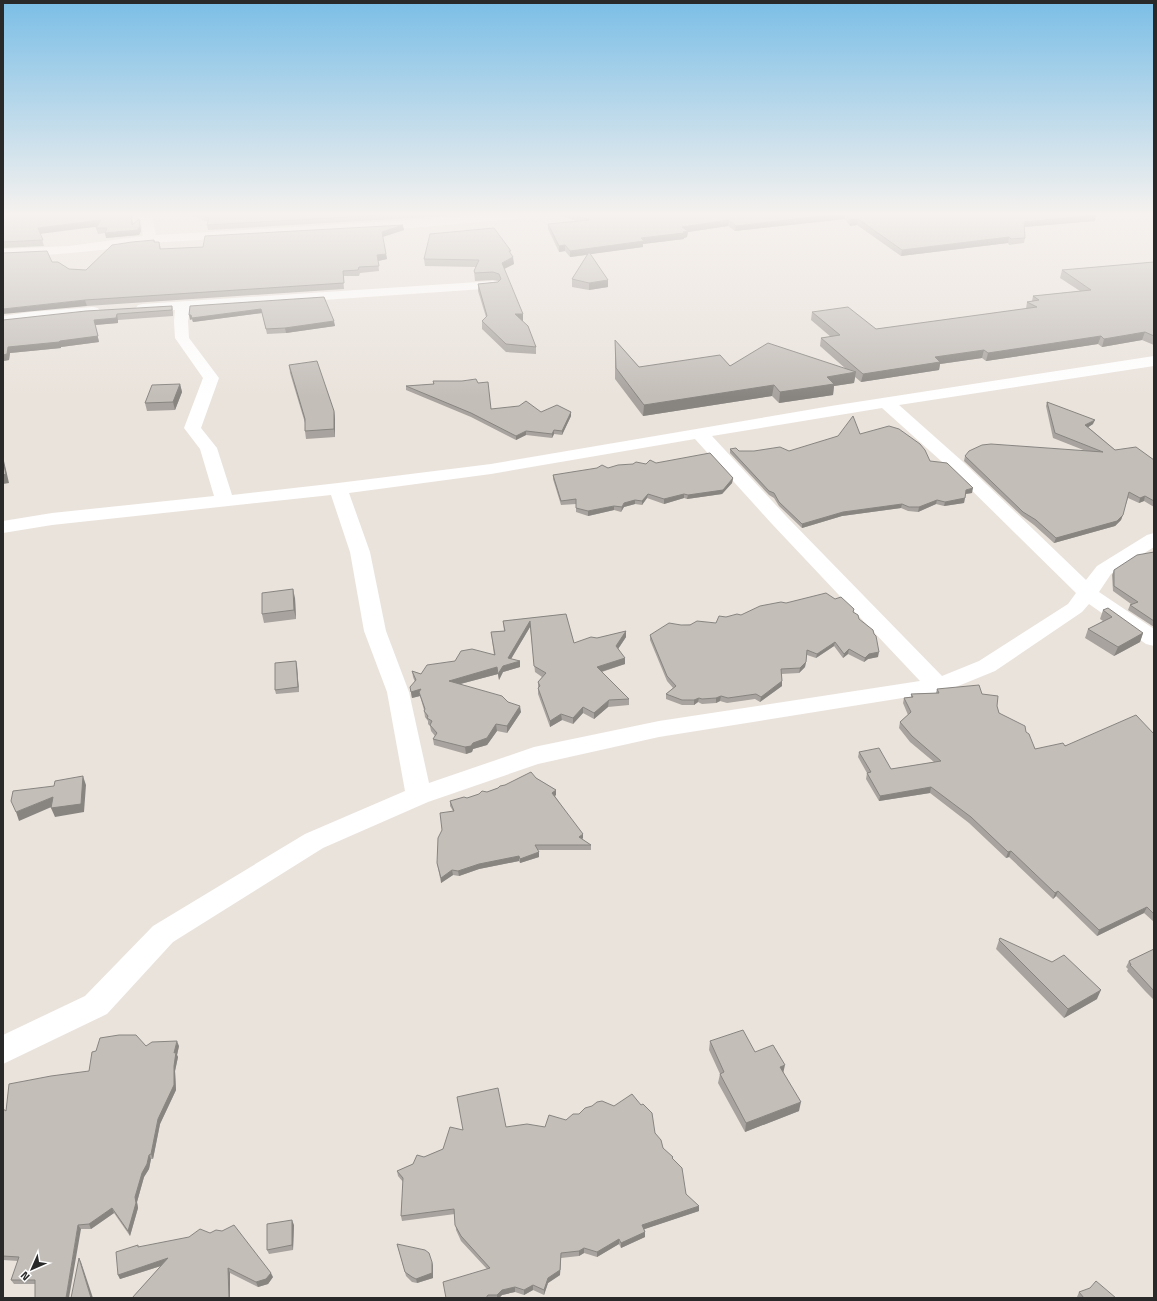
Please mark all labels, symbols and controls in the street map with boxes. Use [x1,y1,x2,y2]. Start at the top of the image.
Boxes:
north arrow [12,1249,52,1289]
text: N [17,1268,33,1284]

